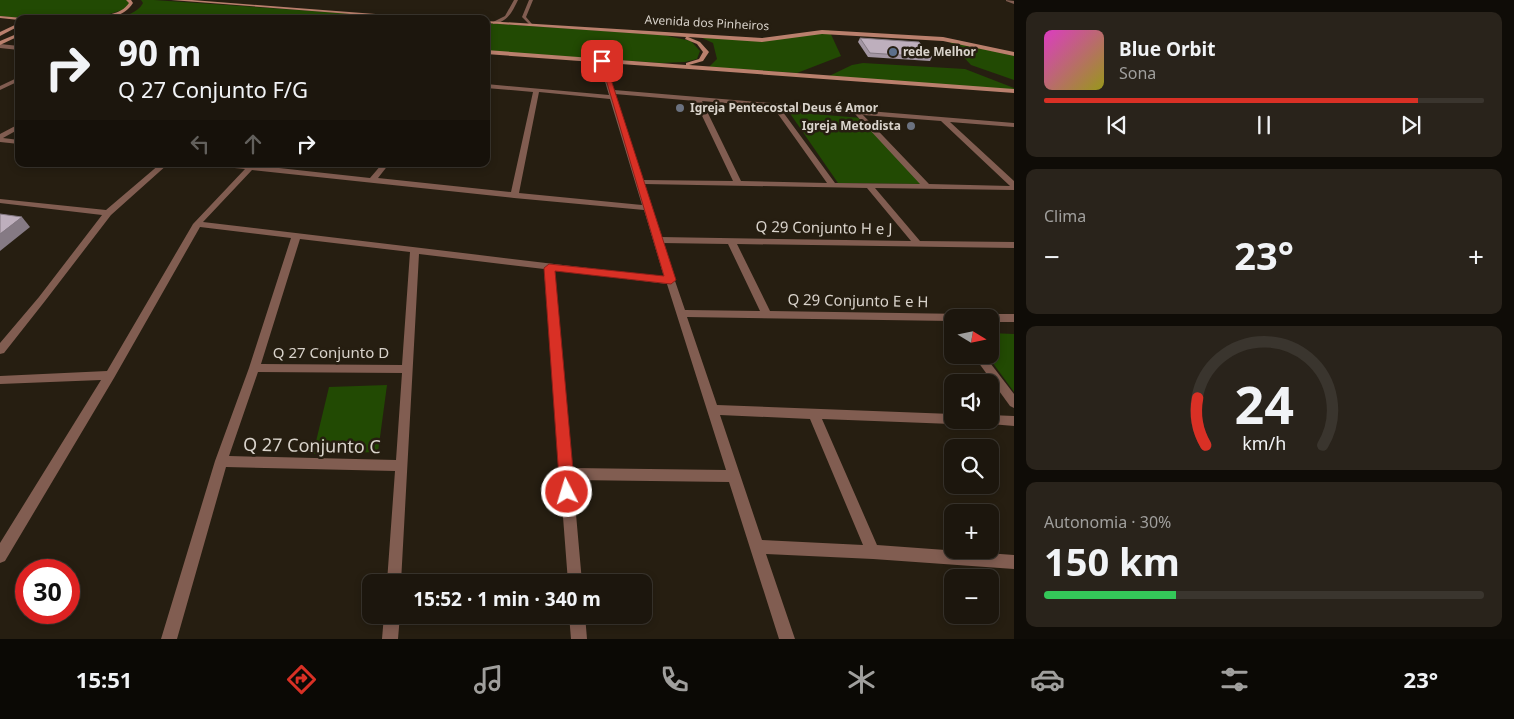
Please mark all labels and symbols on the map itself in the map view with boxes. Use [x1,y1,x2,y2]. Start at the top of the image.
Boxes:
street label: Avenida dos Pinheiros [644,11,770,34]
pin [581,40,623,82]
place label: rede Melhor [903,43,977,60]
marker: rede Melhor [887,46,899,58]
place label: Igreja Pentecostal Deus é Amor [690,99,879,116]
marker: Igreja Pentecostal Deus é Amor [674,102,686,114]
place label: Igreja Metodista [802,117,901,134]
marker: Igreja Metodista [905,120,917,132]
street label: Q 29 Conjunto H e J [755,216,893,238]
street label: Q 29 Conjunto E e H [787,289,929,311]
north arrow [944,309,999,364]
street label: Q 27 Conjunto D [273,342,389,362]
street label: Q 27 Conjunto C [243,432,381,458]
position arrow [540,465,592,517]
speed limit sign: 30 [15,559,80,624]

